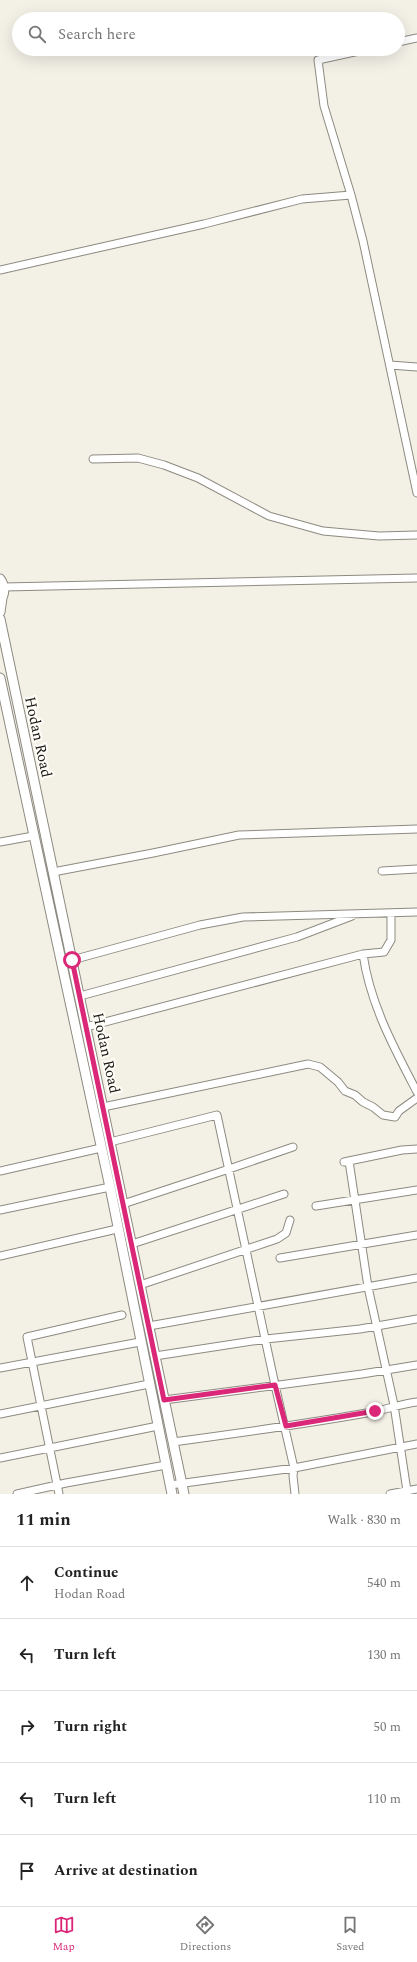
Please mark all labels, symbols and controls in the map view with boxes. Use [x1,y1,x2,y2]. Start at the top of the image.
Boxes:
search box [12,12,405,56]
icon: search [26,23,48,45]
text: Search here [58,23,136,46]
street label: Hodan Road [18,694,58,780]
route start [63,951,81,969]
street label: Hodan Road [86,1010,126,1096]
route end [366,1402,384,1420]
text: 11 min [16,1507,71,1533]
text: Walk · 830 m [327,1510,401,1530]
text: Continue [54,1561,119,1584]
icon: ahead [16,1572,38,1594]
text: 540 m [367,1573,401,1593]
text: Hodan Road [54,1584,125,1604]
text: Turn left [54,1643,116,1666]
icon: left [16,1644,38,1666]
text: 130 m [367,1645,401,1665]
text: Turn right [54,1715,127,1738]
icon: right [16,1716,38,1738]
text: 50 m [374,1717,401,1737]
text: Turn left [54,1787,116,1810]
icon: left [16,1788,38,1810]
text: 110 m [367,1789,401,1809]
text: Arrive at destination [54,1859,198,1882]
icon: arrive [16,1860,38,1882]
tab: Map [53,1914,75,1955]
tab: Directions [180,1914,231,1955]
tab: Saved [336,1914,364,1955]

